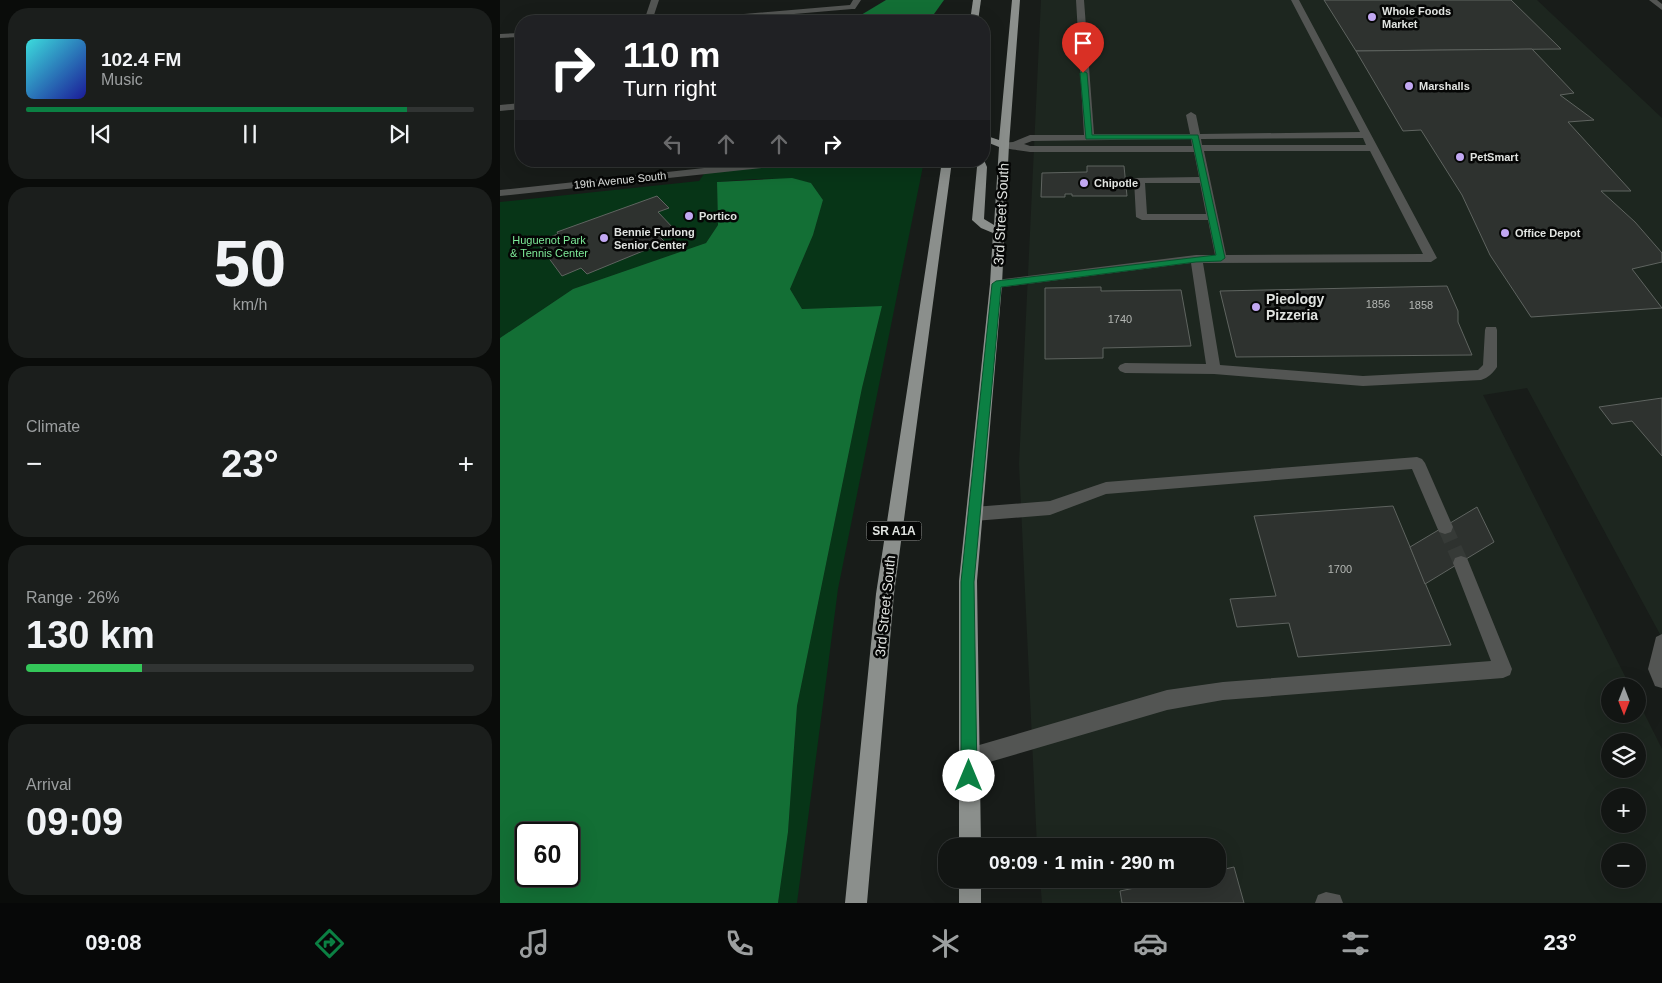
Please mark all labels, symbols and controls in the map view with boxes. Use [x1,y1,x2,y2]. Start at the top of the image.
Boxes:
place label: Whole Foods Market [1382,5,1451,30]
marker: Whole Foods Market [1366,11,1378,23]
pin [1062,22,1104,73]
icon: arrive [1069,29,1097,57]
icon: right [540,35,605,100]
text: 110 m [623,35,720,74]
text: 102.4 FM [101,49,181,70]
text: Music [101,71,143,88]
text: Turn right [623,76,716,101]
marker: Marshalls [1403,80,1415,92]
place label: Marshalls [1419,80,1470,92]
icon: previous [87,120,115,148]
icon: pause [236,120,264,148]
icon: next [385,120,413,148]
icon: left [659,130,687,158]
icon: ahead [712,130,740,158]
icon: ahead [765,130,793,158]
icon: right [818,130,846,158]
marker: PetSmart [1454,151,1466,163]
place label: PetSmart [1470,151,1519,163]
street label: 3rd Street South [990,163,1012,265]
street label: 19th Avenue South [573,169,667,191]
marker: Chipotle [1078,177,1090,189]
place label: Chipotle [1094,177,1138,189]
marker: Portico [683,210,695,222]
place label: Portico [699,210,737,222]
place label: Bennie Furlong Senior Center [614,226,695,251]
text: 50 [214,227,286,300]
marker: Office Depot [1499,227,1511,239]
place label: Office Depot [1515,227,1581,239]
marker: Bennie Furlong Senior Center [598,232,610,244]
park label: Huguenot Park & Tennis Center [510,234,588,259]
place label: Pieology Pizzeria [1266,291,1325,323]
text: km/h [233,296,267,313]
house number: 1856 [1366,298,1390,310]
house number: 1858 [1409,299,1433,311]
marker: Pieology Pizzeria [1250,301,1262,313]
house number: 1740 [1108,313,1132,325]
text: Climate [26,418,80,435]
text: 23° [221,443,279,485]
text: − [26,448,42,479]
text: + [458,448,474,479]
road number: SR A1A [866,522,922,540]
street label: 3rd Street South [872,554,898,658]
house number: 1700 [1328,563,1352,575]
text: Range · 26% [26,589,119,606]
text: 130 km [26,614,155,656]
north arrow [1601,678,1646,722]
map controls [1601,678,1646,888]
button: layers [1601,733,1646,778]
position arrow [942,749,994,801]
text: Arrival [26,776,71,793]
button: + [1601,788,1646,833]
text: 09:09 [26,801,123,843]
speed limit sign: 60 [515,822,580,887]
button: − [1601,843,1646,888]
text: 09:09 · 1 min · 290 m [989,852,1175,873]
icon: directions [312,926,347,961]
icon: music [517,926,552,961]
icon: phone [722,926,757,961]
icon: climate [928,926,963,961]
icon: car [1133,926,1168,961]
icon: filters [1338,926,1373,961]
text: 09:08 [85,930,141,955]
text: 23° [1544,930,1577,955]

